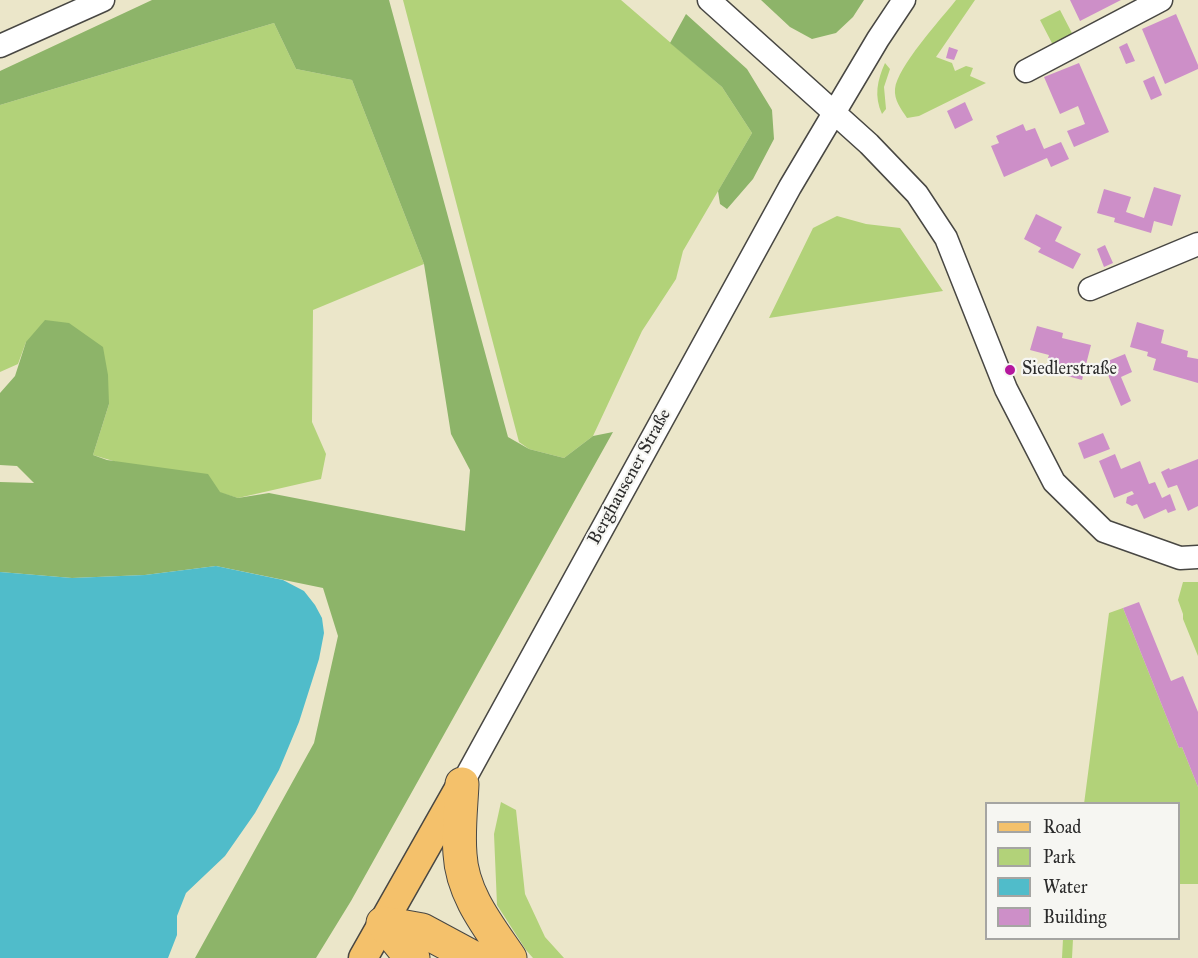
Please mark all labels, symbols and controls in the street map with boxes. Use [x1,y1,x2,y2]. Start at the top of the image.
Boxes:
place label: Siedlerstraße [1022,359,1117,381]
marker: Siedlerstraße [1003,363,1017,377]
street label: Berghausener Straße [584,405,676,549]
legend [985,802,1180,940]
text: Road [1043,816,1081,838]
text: Park [1043,846,1076,868]
text: Water [1043,876,1087,898]
text: Building [1043,906,1106,928]

